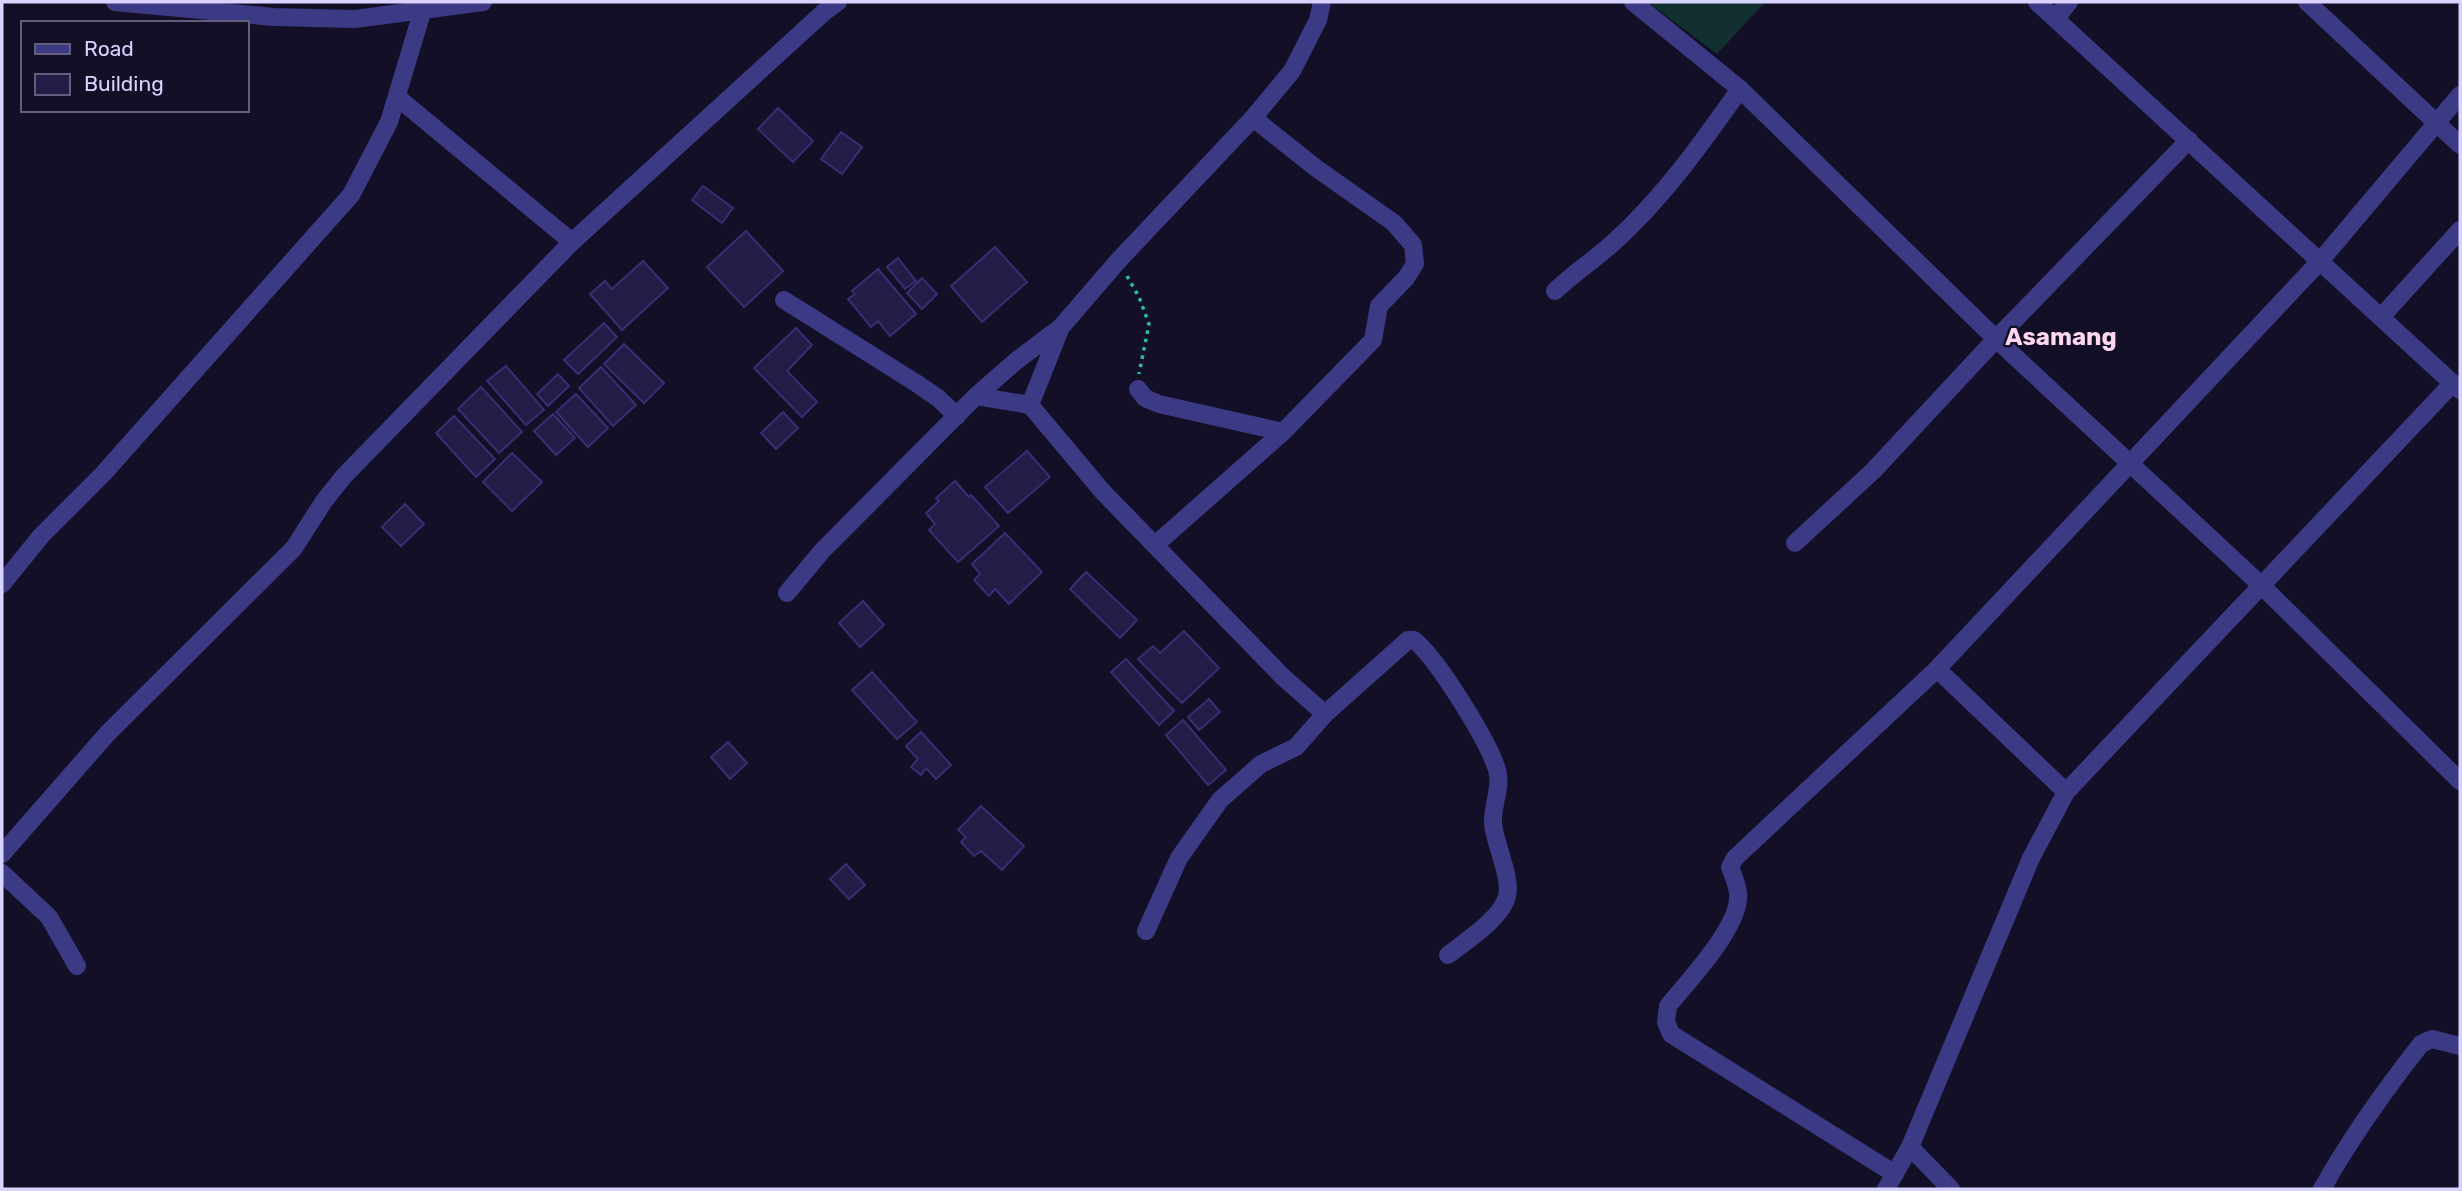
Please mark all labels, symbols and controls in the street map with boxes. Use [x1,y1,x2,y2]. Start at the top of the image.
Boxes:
legend [21,21,248,112]
text: Road [84,36,134,61]
text: Building [84,71,164,96]
district label: Asamang [2005,323,2117,351]

